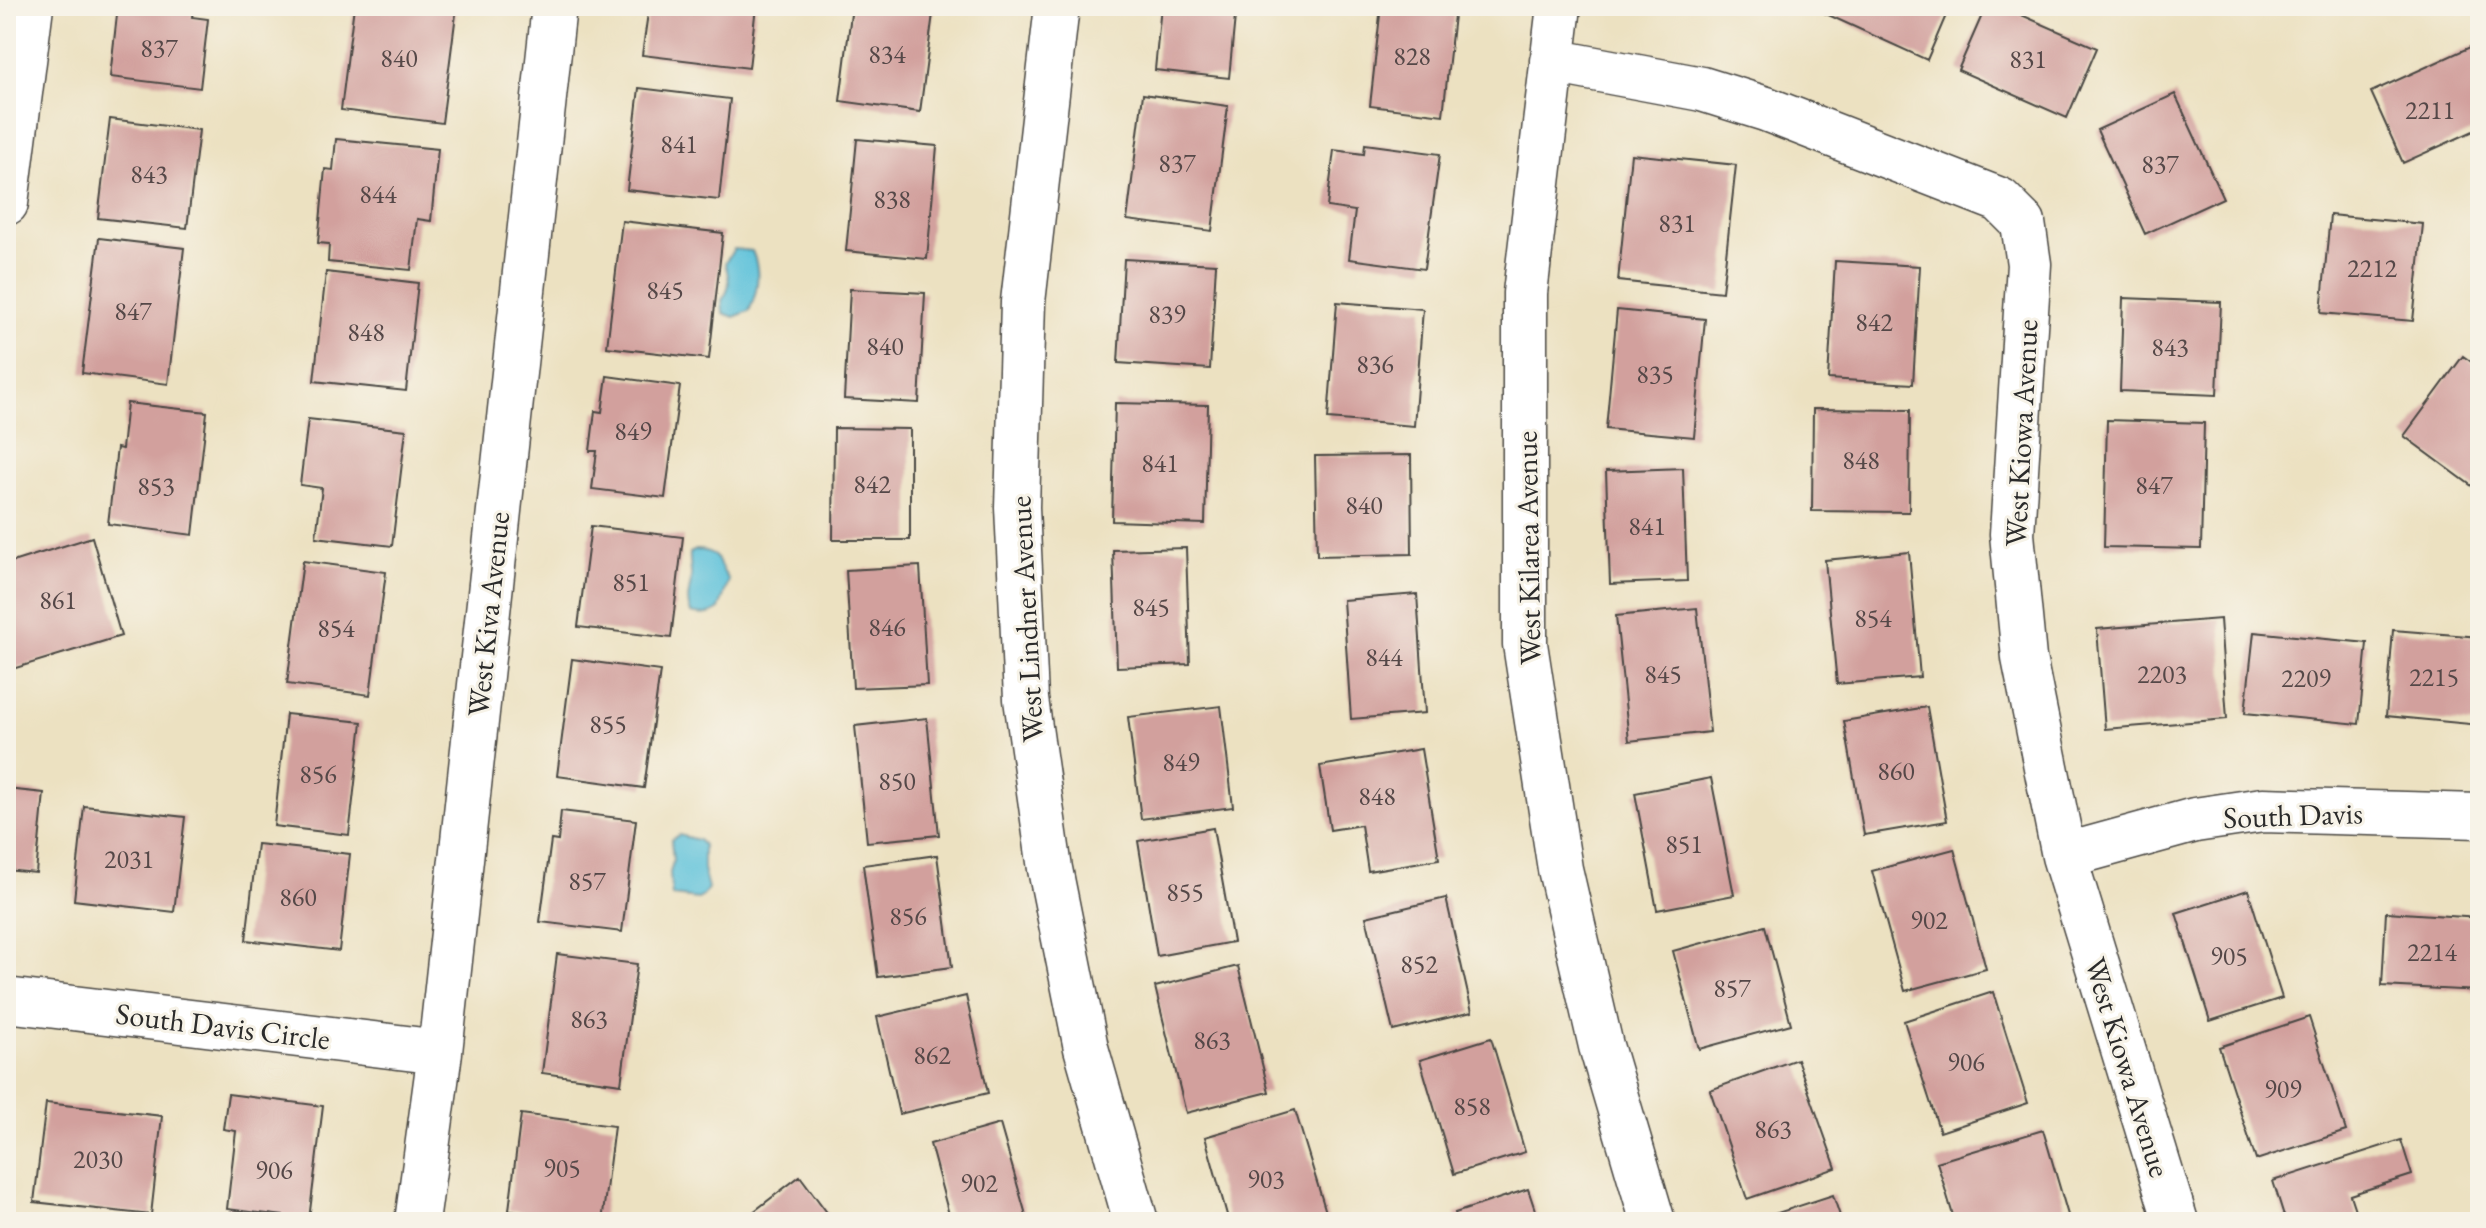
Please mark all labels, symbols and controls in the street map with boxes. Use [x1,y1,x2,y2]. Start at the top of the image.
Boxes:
house number: 837 [140,31,178,65]
house number: 834 [868,37,906,71]
house number: 828 [1393,39,1431,73]
house number: 840 [380,41,418,75]
house number: 831 [2009,42,2047,76]
house number: 2211 [2405,93,2455,127]
house number: 841 [660,127,698,161]
house number: 837 [1158,146,1196,180]
house number: 837 [2141,147,2179,181]
house number: 843 [130,157,168,191]
house number: 844 [359,177,397,211]
house number: 838 [873,182,911,216]
house number: 831 [1658,206,1696,240]
house number: 2212 [2347,251,2397,285]
house number: 845 [646,273,684,307]
house number: 847 [114,294,152,328]
house number: 839 [1148,297,1186,331]
house number: 842 [1855,305,1893,339]
house number: 848 [347,315,385,349]
street label: West Kiowa Avenue [1996,318,2046,548]
house number: 840 [866,329,904,363]
house number: 843 [2151,330,2189,364]
house number: 836 [1356,347,1394,381]
house number: 835 [1636,357,1674,391]
house number: 849 [614,414,652,448]
street label: West Kilarea Avenue [1506,431,1550,665]
house number: 848 [1842,443,1880,477]
house number: 841 [1141,446,1179,480]
house number: 842 [853,467,891,501]
house number: 847 [2135,468,2173,502]
house number: 853 [137,469,175,503]
house number: 840 [1345,488,1383,522]
street label: West Lindner Avenue [1000,495,1052,743]
house number: 841 [1628,509,1666,543]
street label: West Kiva Avenue [458,510,518,718]
house number: 851 [612,565,650,599]
house number: 861 [39,583,77,617]
house number: 845 [1132,590,1170,624]
house number: 854 [1854,601,1892,635]
house number: 846 [868,610,906,644]
house number: 854 [317,611,355,645]
house number: 844 [1365,640,1403,674]
house number: 845 [1644,657,1682,691]
house number: 2203 [2137,657,2187,691]
house number: 2215 [2409,660,2459,694]
house number: 2209 [2281,661,2331,695]
house number: 855 [589,707,627,741]
house number: 849 [1162,745,1200,779]
house number: 860 [1877,754,1915,788]
house number: 856 [299,757,337,791]
house number: 850 [878,764,916,798]
house number: 848 [1358,779,1396,813]
street label: South Davis [2223,793,2363,837]
house number: 851 [1665,827,1703,861]
house number: 2031 [104,842,154,876]
house number: 857 [568,864,606,898]
house number: 855 [1166,875,1204,909]
house number: 860 [279,880,317,914]
house number: 856 [889,899,927,933]
house number: 902 [1910,903,1948,937]
house number: 2214 [2407,935,2457,969]
house number: 905 [2210,939,2248,973]
house number: 852 [1400,947,1438,981]
street label: West Kiowa Avenue [2076,952,2180,1182]
house number: 857 [1713,971,1751,1005]
street label: South Davis Circle [114,994,332,1058]
house number: 863 [570,1002,608,1036]
house number: 863 [1193,1023,1231,1057]
house number: 862 [913,1038,951,1072]
house number: 906 [1947,1045,1985,1079]
house number: 909 [2264,1072,2302,1106]
house number: 858 [1453,1089,1491,1123]
house number: 863 [1754,1112,1792,1146]
house number: 2030 [73,1142,123,1176]
house number: 905 [543,1151,581,1185]
house number: 906 [255,1153,293,1187]
house number: 903 [1247,1162,1285,1196]
house number: 902 [960,1166,998,1200]

